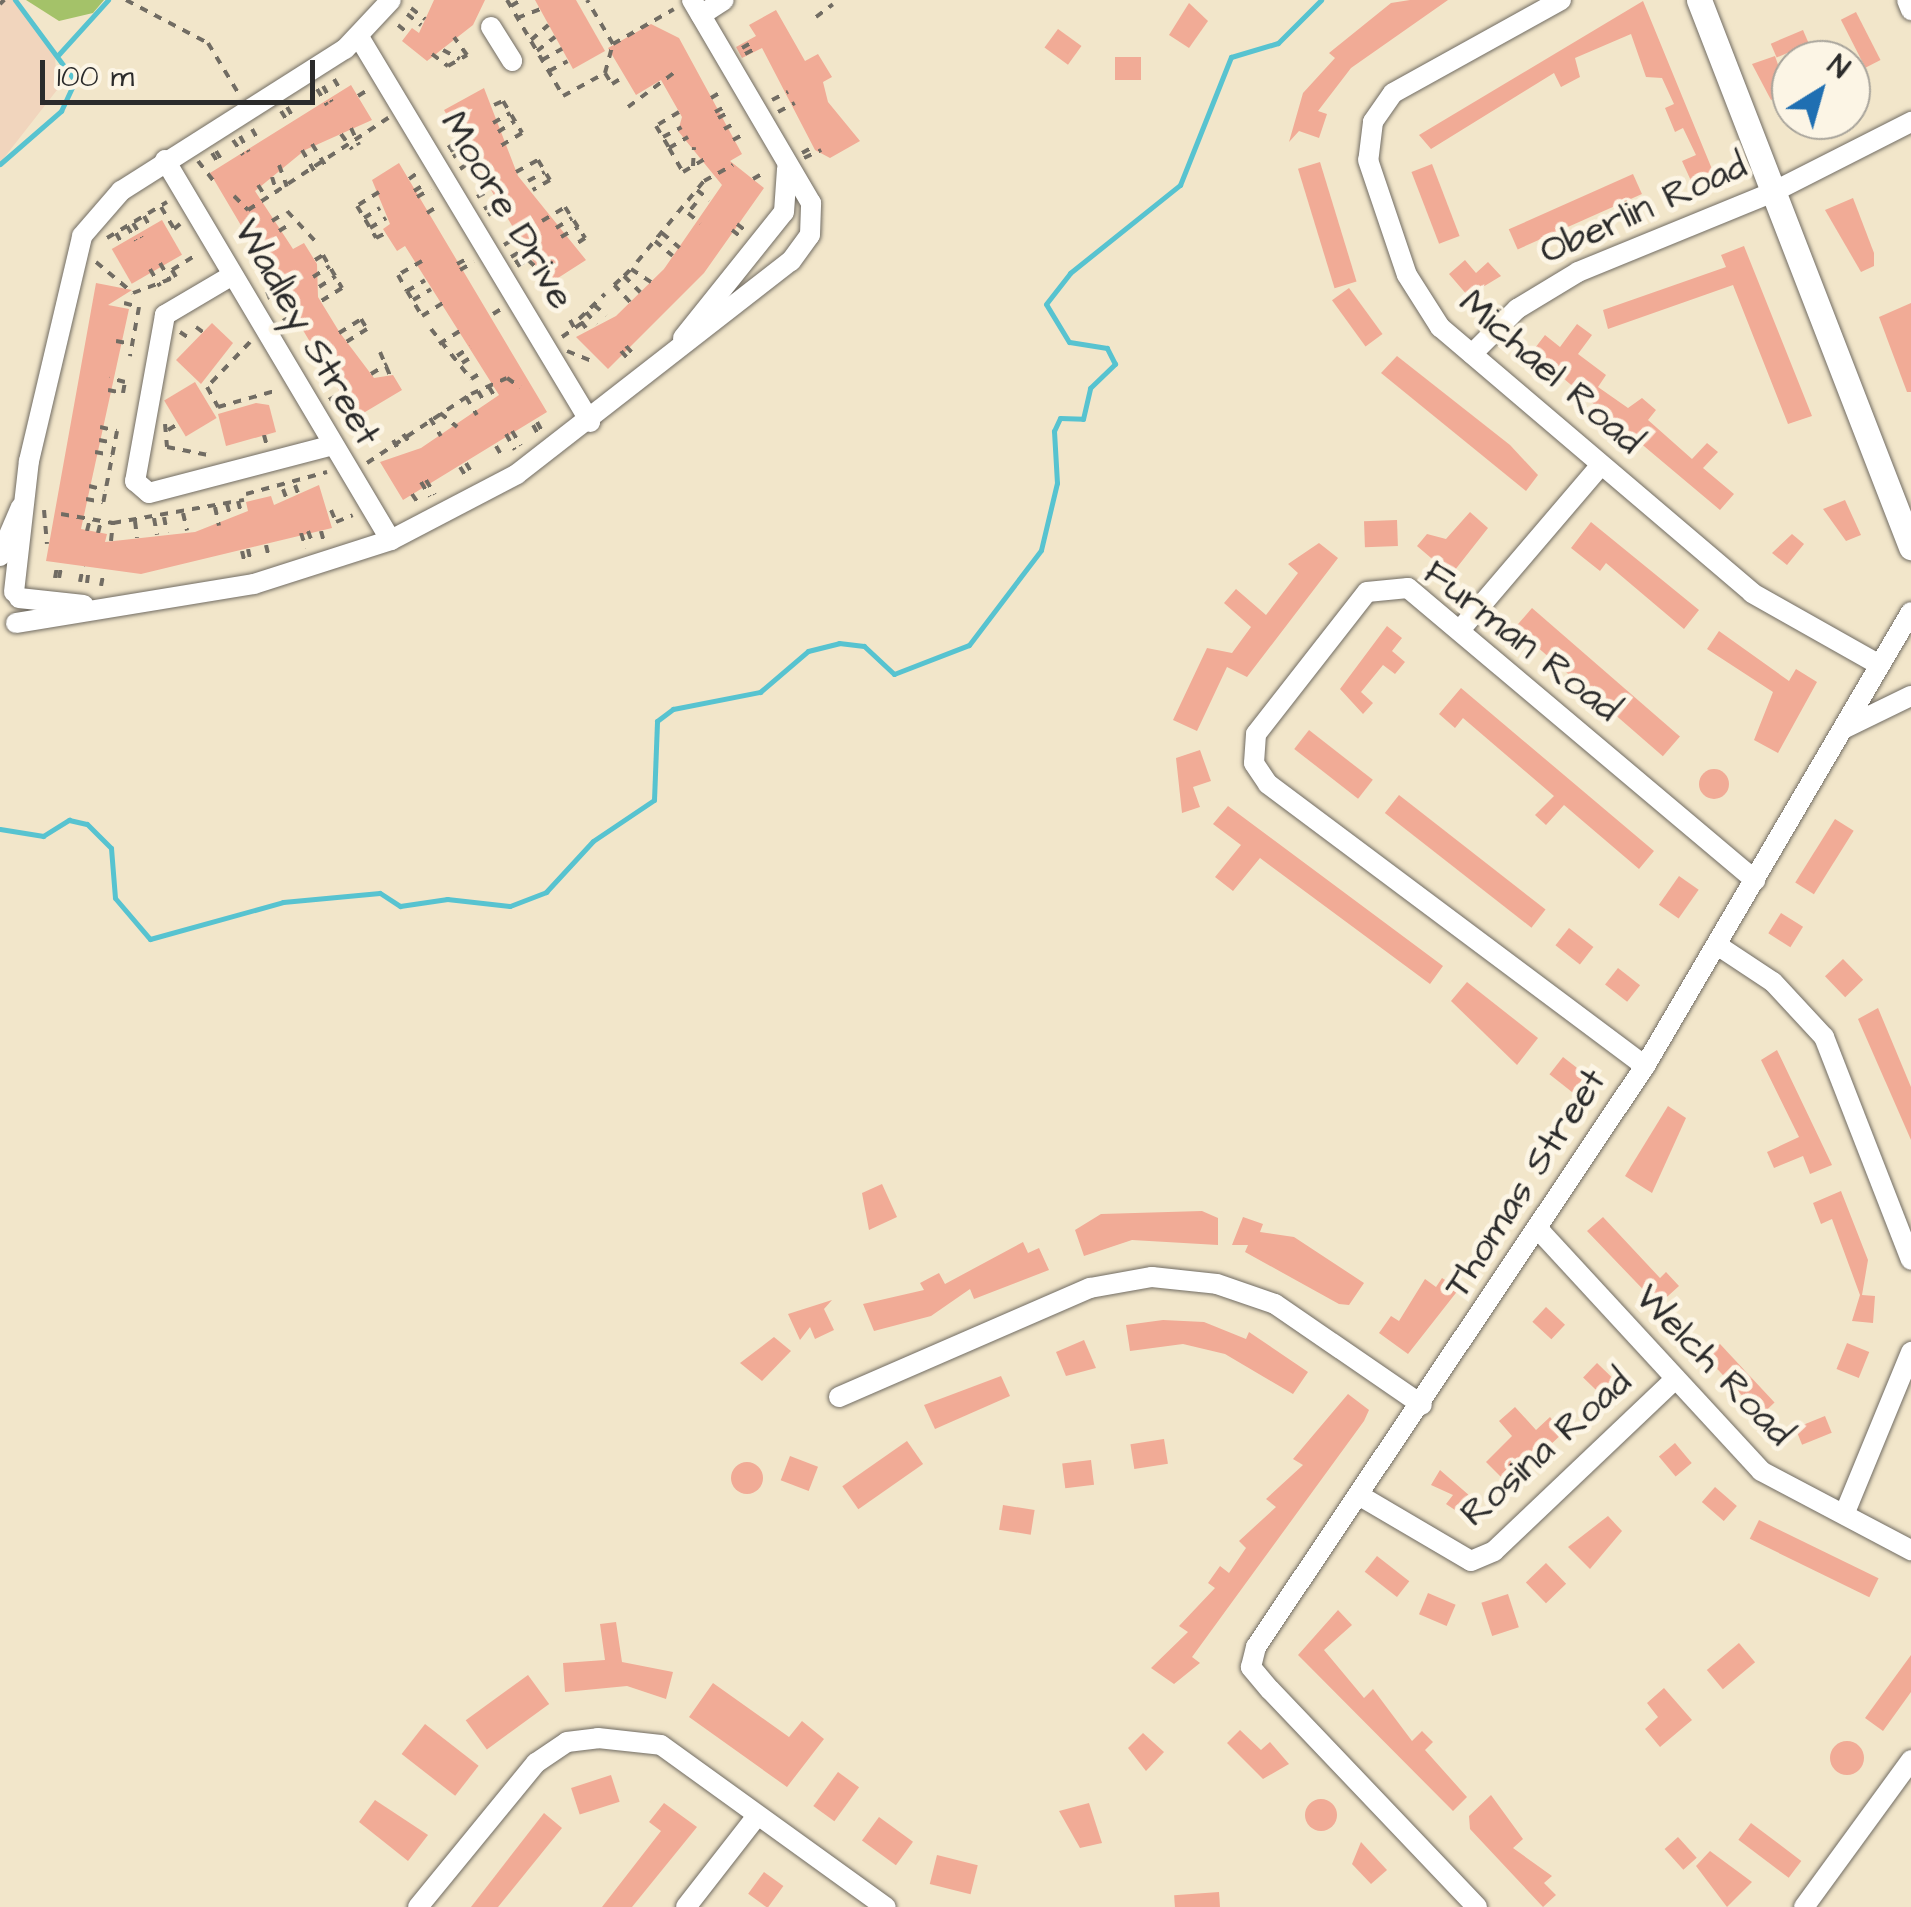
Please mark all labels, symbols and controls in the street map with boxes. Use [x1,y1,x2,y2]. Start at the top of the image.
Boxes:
scale bar [45,40,320,102]
north arrow [1771,40,1871,140]
text: N [1819,46,1857,88]
text: 100 m [57,56,134,98]
street label: Moore Drive [429,104,583,318]
street label: Oberlin Road [1534,144,1754,276]
street label: Wadley Street [223,211,389,455]
street label: Michael Road [1449,281,1651,465]
street label: Furman Road [1414,551,1628,733]
street label: Thomas Street [1435,1061,1617,1307]
street label: Welch Road [1624,1275,1802,1457]
street label: Rosina Road [1452,1360,1642,1538]

